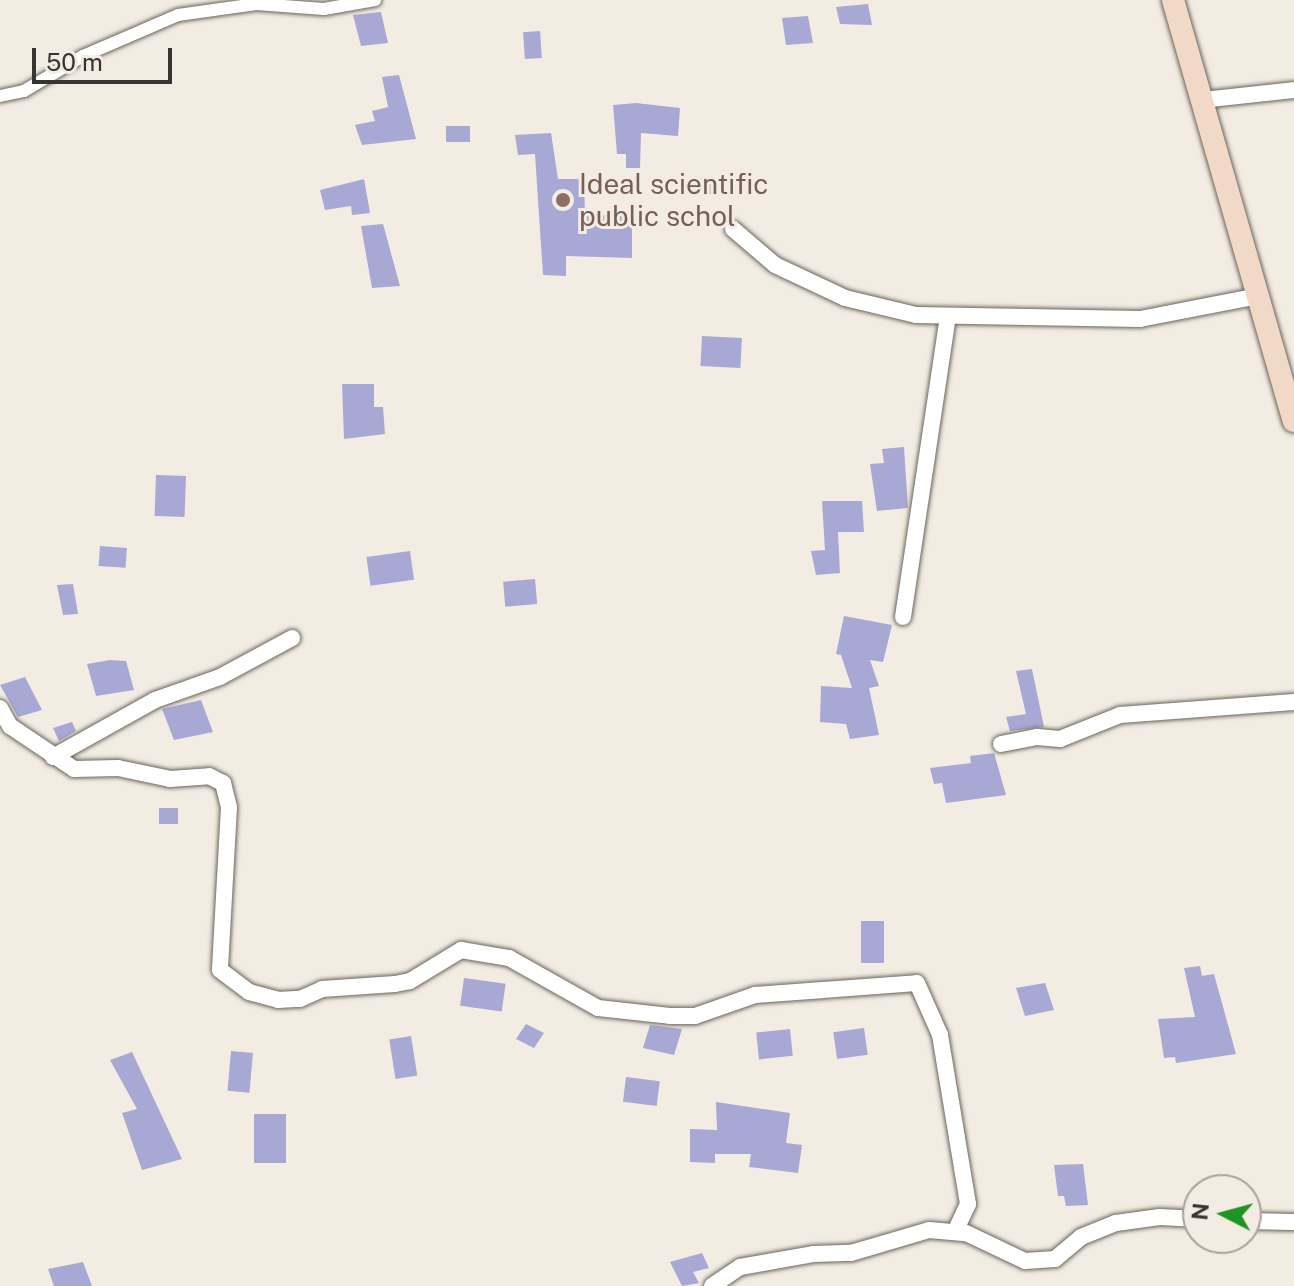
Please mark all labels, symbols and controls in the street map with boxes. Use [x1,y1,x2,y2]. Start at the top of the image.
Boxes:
scale bar [36,32,176,82]
text: 50 m [46,48,103,76]
place label: Ideal scientific public schol [579,167,768,233]
marker: Ideal scientific public schol [554,191,572,209]
north arrow [1182,1174,1262,1254]
text: N [1186,1202,1214,1222]

